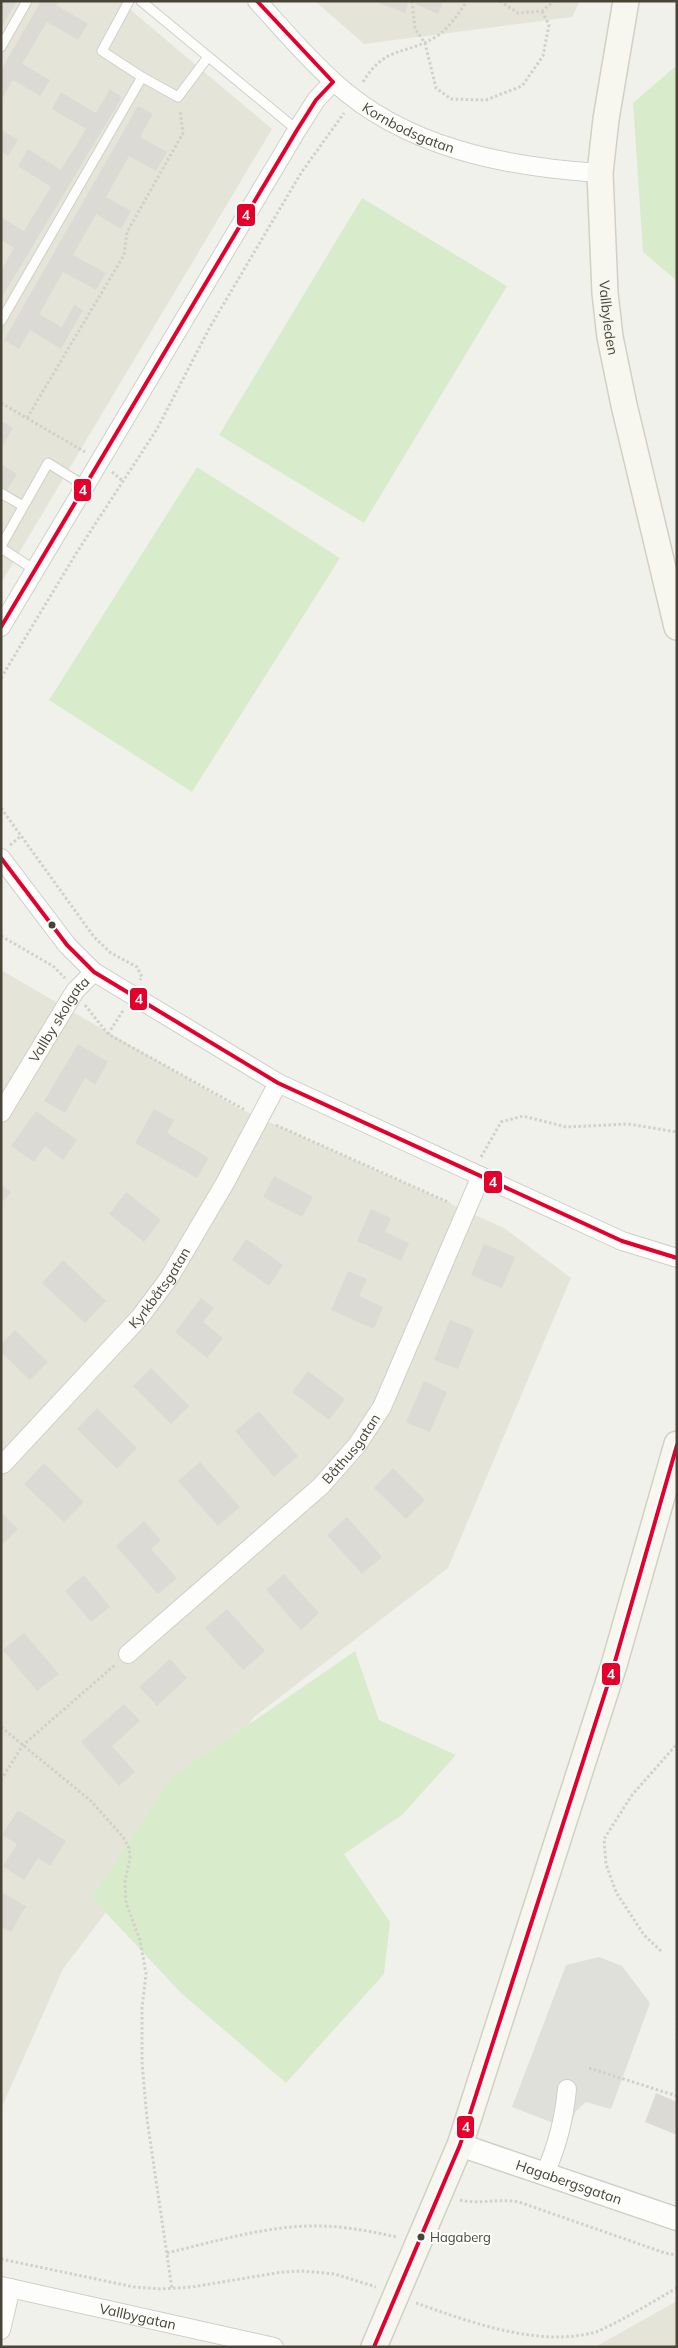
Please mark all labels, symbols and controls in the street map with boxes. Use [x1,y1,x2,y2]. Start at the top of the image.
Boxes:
street label: Kornbodsgatan [359,98,457,157]
line badge: 4 [236,203,256,227]
text: 4 [242,206,251,224]
street label: Vallbyleden [595,280,622,357]
line badge: 4 [73,478,92,502]
text: 4 [79,481,88,499]
unlabelled marker [47,920,57,930]
street label: Vallby skolgata [25,973,93,1066]
line badge: 4 [129,987,148,1011]
text: 4 [135,990,144,1008]
line badge: 4 [483,1170,503,1194]
text: 4 [489,1173,498,1191]
street label: Kyrkbåtsgatan [125,1244,194,1332]
street label: Båthusgatan [318,1410,384,1488]
line badge: 4 [601,1662,621,1686]
text: 4 [607,1665,616,1683]
line badge: 4 [456,2115,475,2139]
text: 4 [462,2118,471,2136]
street label: Hagabergsgatan [513,2156,624,2209]
place label: Hagaberg [430,2229,491,2245]
marker: Hagaberg [416,2232,426,2242]
street label: Vallbygatan [98,2299,178,2334]

